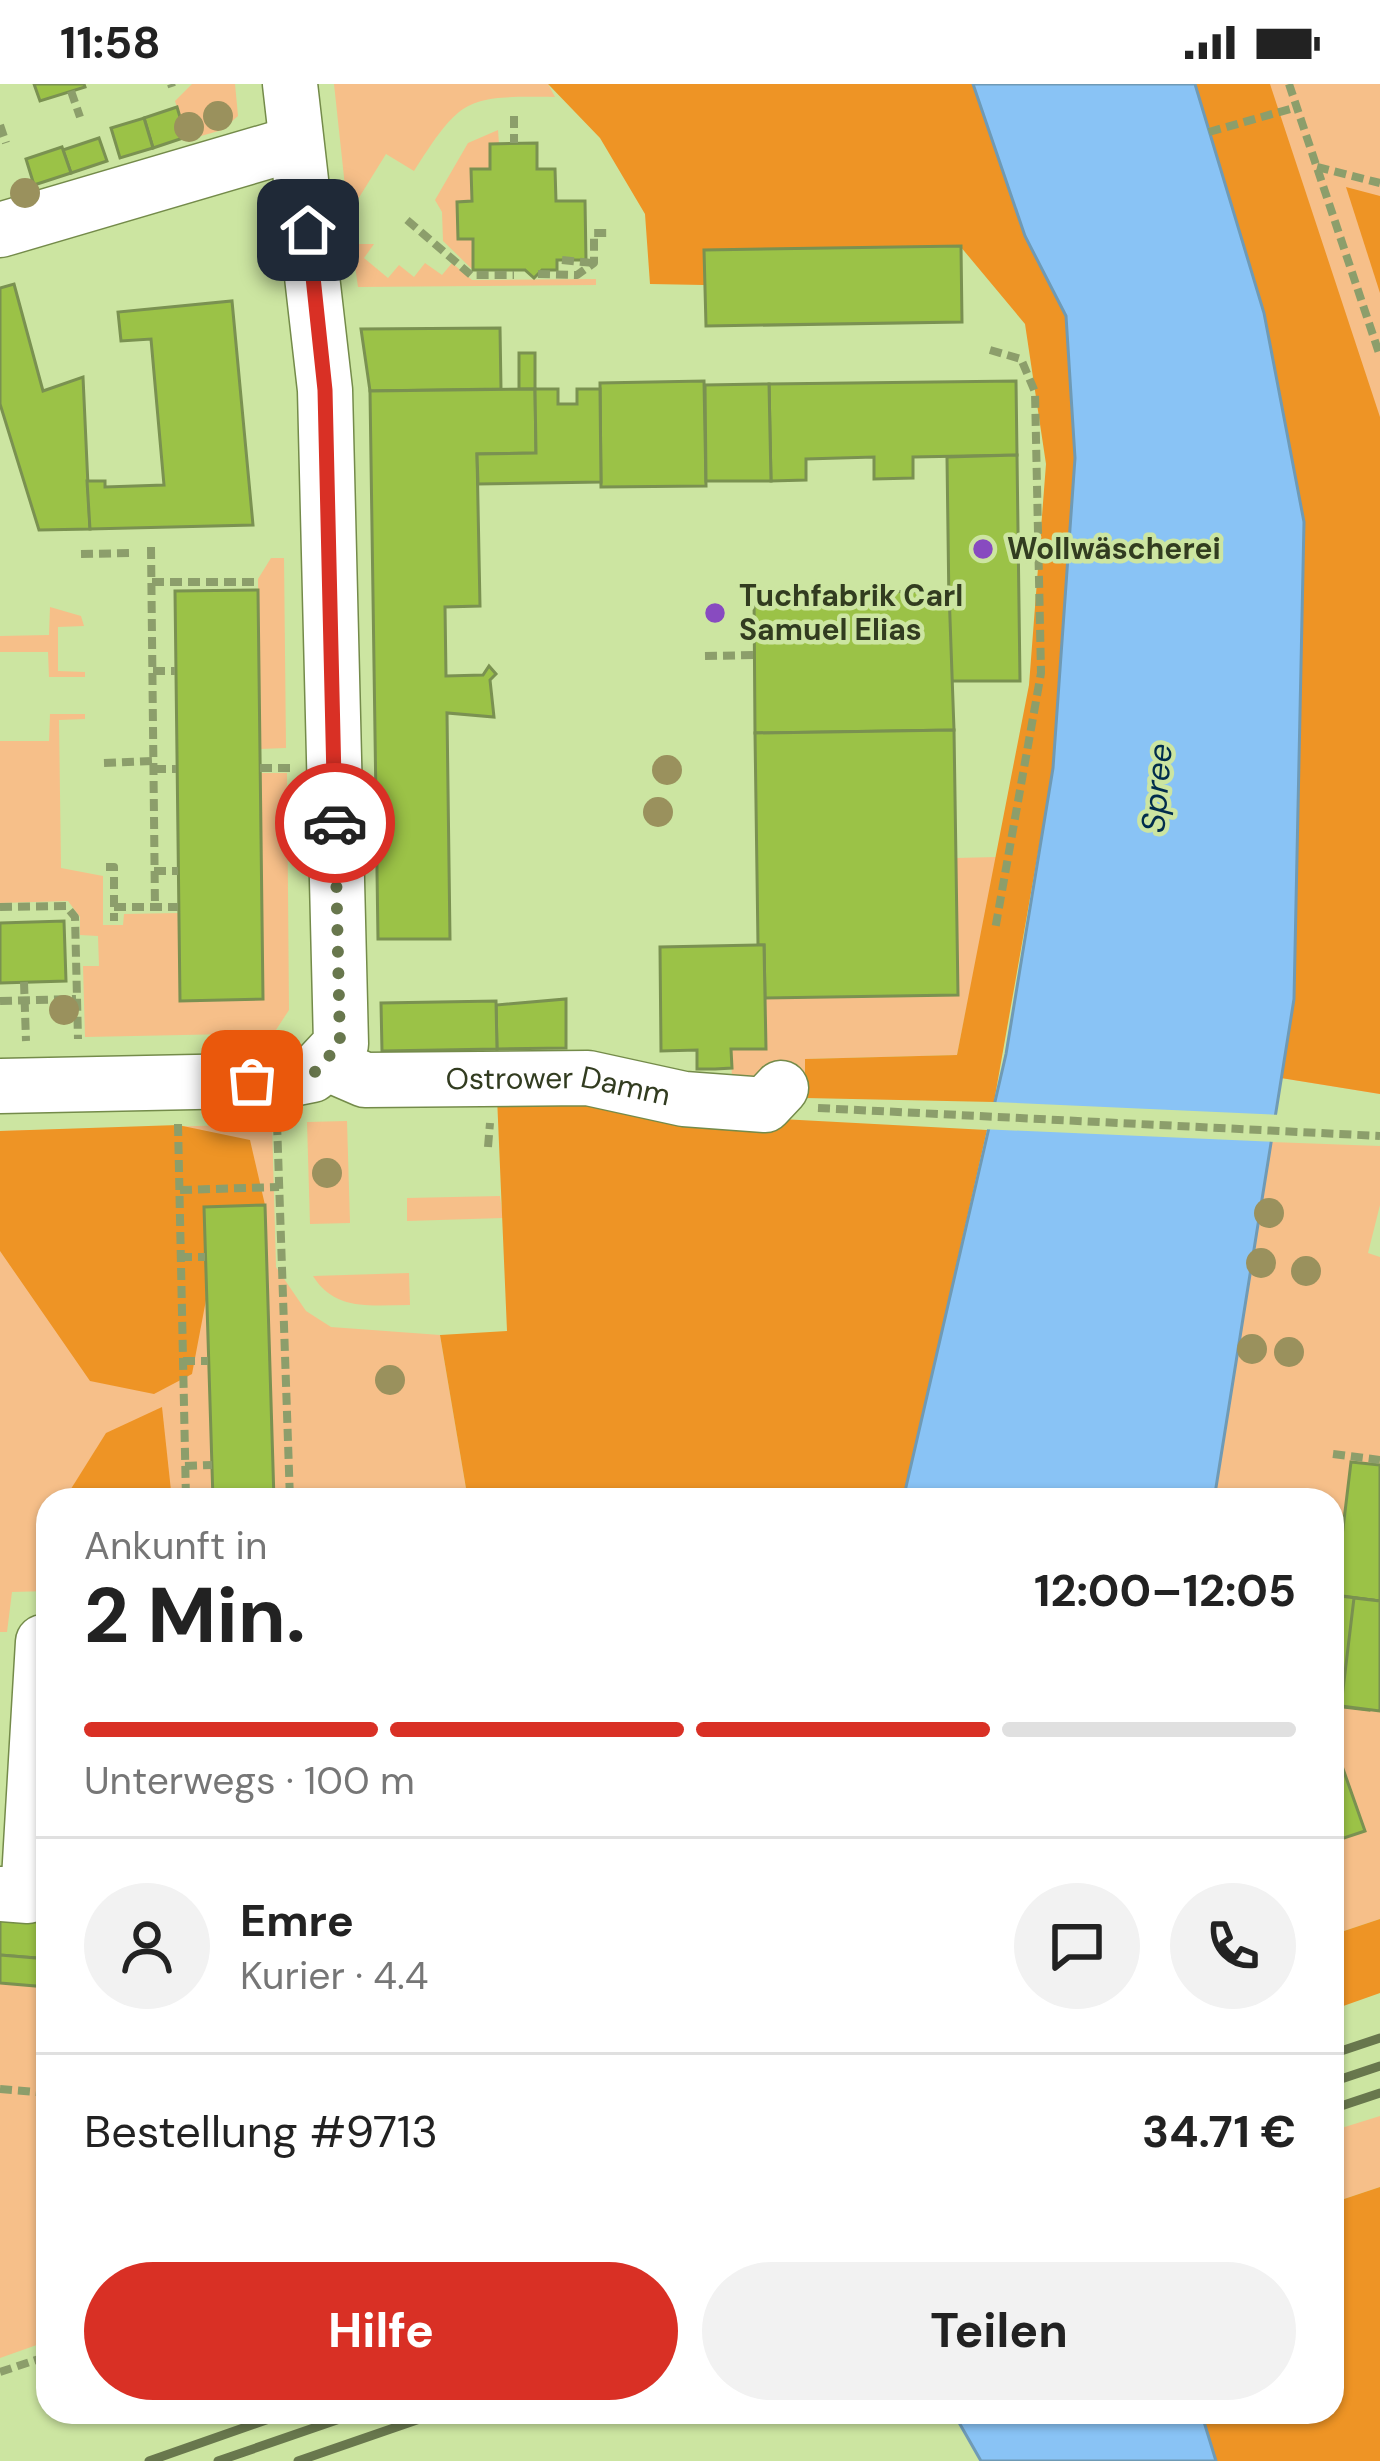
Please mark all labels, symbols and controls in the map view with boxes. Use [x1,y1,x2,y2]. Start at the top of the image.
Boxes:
text: 11:58 [60,13,161,72]
pin [257,179,359,281]
icon: home [275,197,341,263]
place label: Wollwäscherei [1007,529,1221,568]
marker: Wollwäscherei [970,536,996,562]
place label: Tuchfabrik Carl Samuel Elias [739,576,963,649]
marker: Tuchfabrik Carl Samuel Elias [702,600,728,626]
water label: Spree [1131,742,1182,834]
courier [275,763,395,883]
icon: car [302,790,368,856]
pin [201,1030,303,1132]
icon: bag [219,1048,285,1114]
street label: Ostrower Damm [445,1057,674,1114]
text: Ankunft in [84,1520,267,1571]
text: 12:00–12:05 [1034,1561,1296,1620]
text: 2 Min. [84,1565,306,1666]
text: Unterwegs · 100 m [84,1755,415,1806]
button: person [84,1883,210,2009]
button: chat [1014,1883,1140,2009]
button: phone [1170,1883,1296,2009]
text: Emre [240,1891,354,1950]
text: Kurier · 4.4 [240,1950,428,2001]
text: Bestellung #9713 [84,2102,438,2161]
text: 34.71 € [1142,2102,1296,2161]
button: Hilfe [84,2262,678,2400]
button: Teilen [702,2262,1296,2400]

